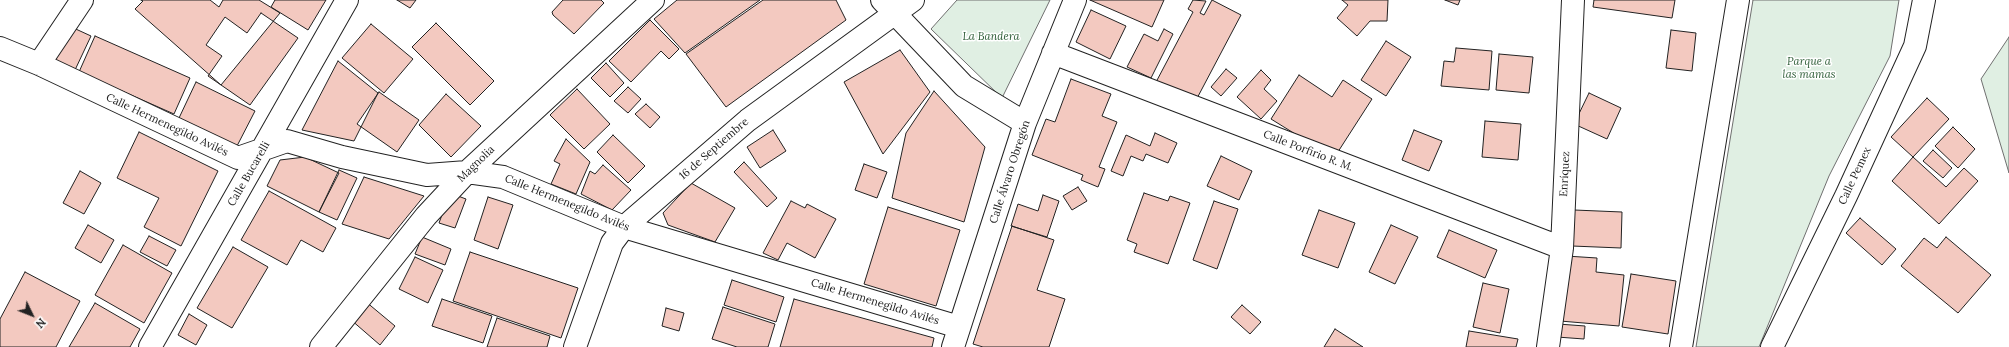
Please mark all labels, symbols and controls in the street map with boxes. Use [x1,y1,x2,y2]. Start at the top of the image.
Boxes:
park label: La Bandera [962,30,1020,44]
park label: Parque a las mamas [1783,55,1835,81]
street label: Calle Hermenegildo Avilés [104,91,230,159]
street label: 16 de Septiembre [677,115,751,183]
street label: Calle Álvaro Obregón [987,119,1033,225]
street label: Calle Porfirio R. M. [1261,128,1355,174]
street label: Calle Bucarelli [225,139,273,209]
street label: Magnolia [455,143,497,185]
street label: Calle Pemex [1836,145,1874,207]
street label: Enríquez [1557,151,1573,197]
street label: Calle Hermenegildo Avilés [503,172,631,234]
street label: Calle Hermenegildo Avilés [809,276,941,328]
north arrow [12,295,52,335]
text: N [33,315,49,331]

